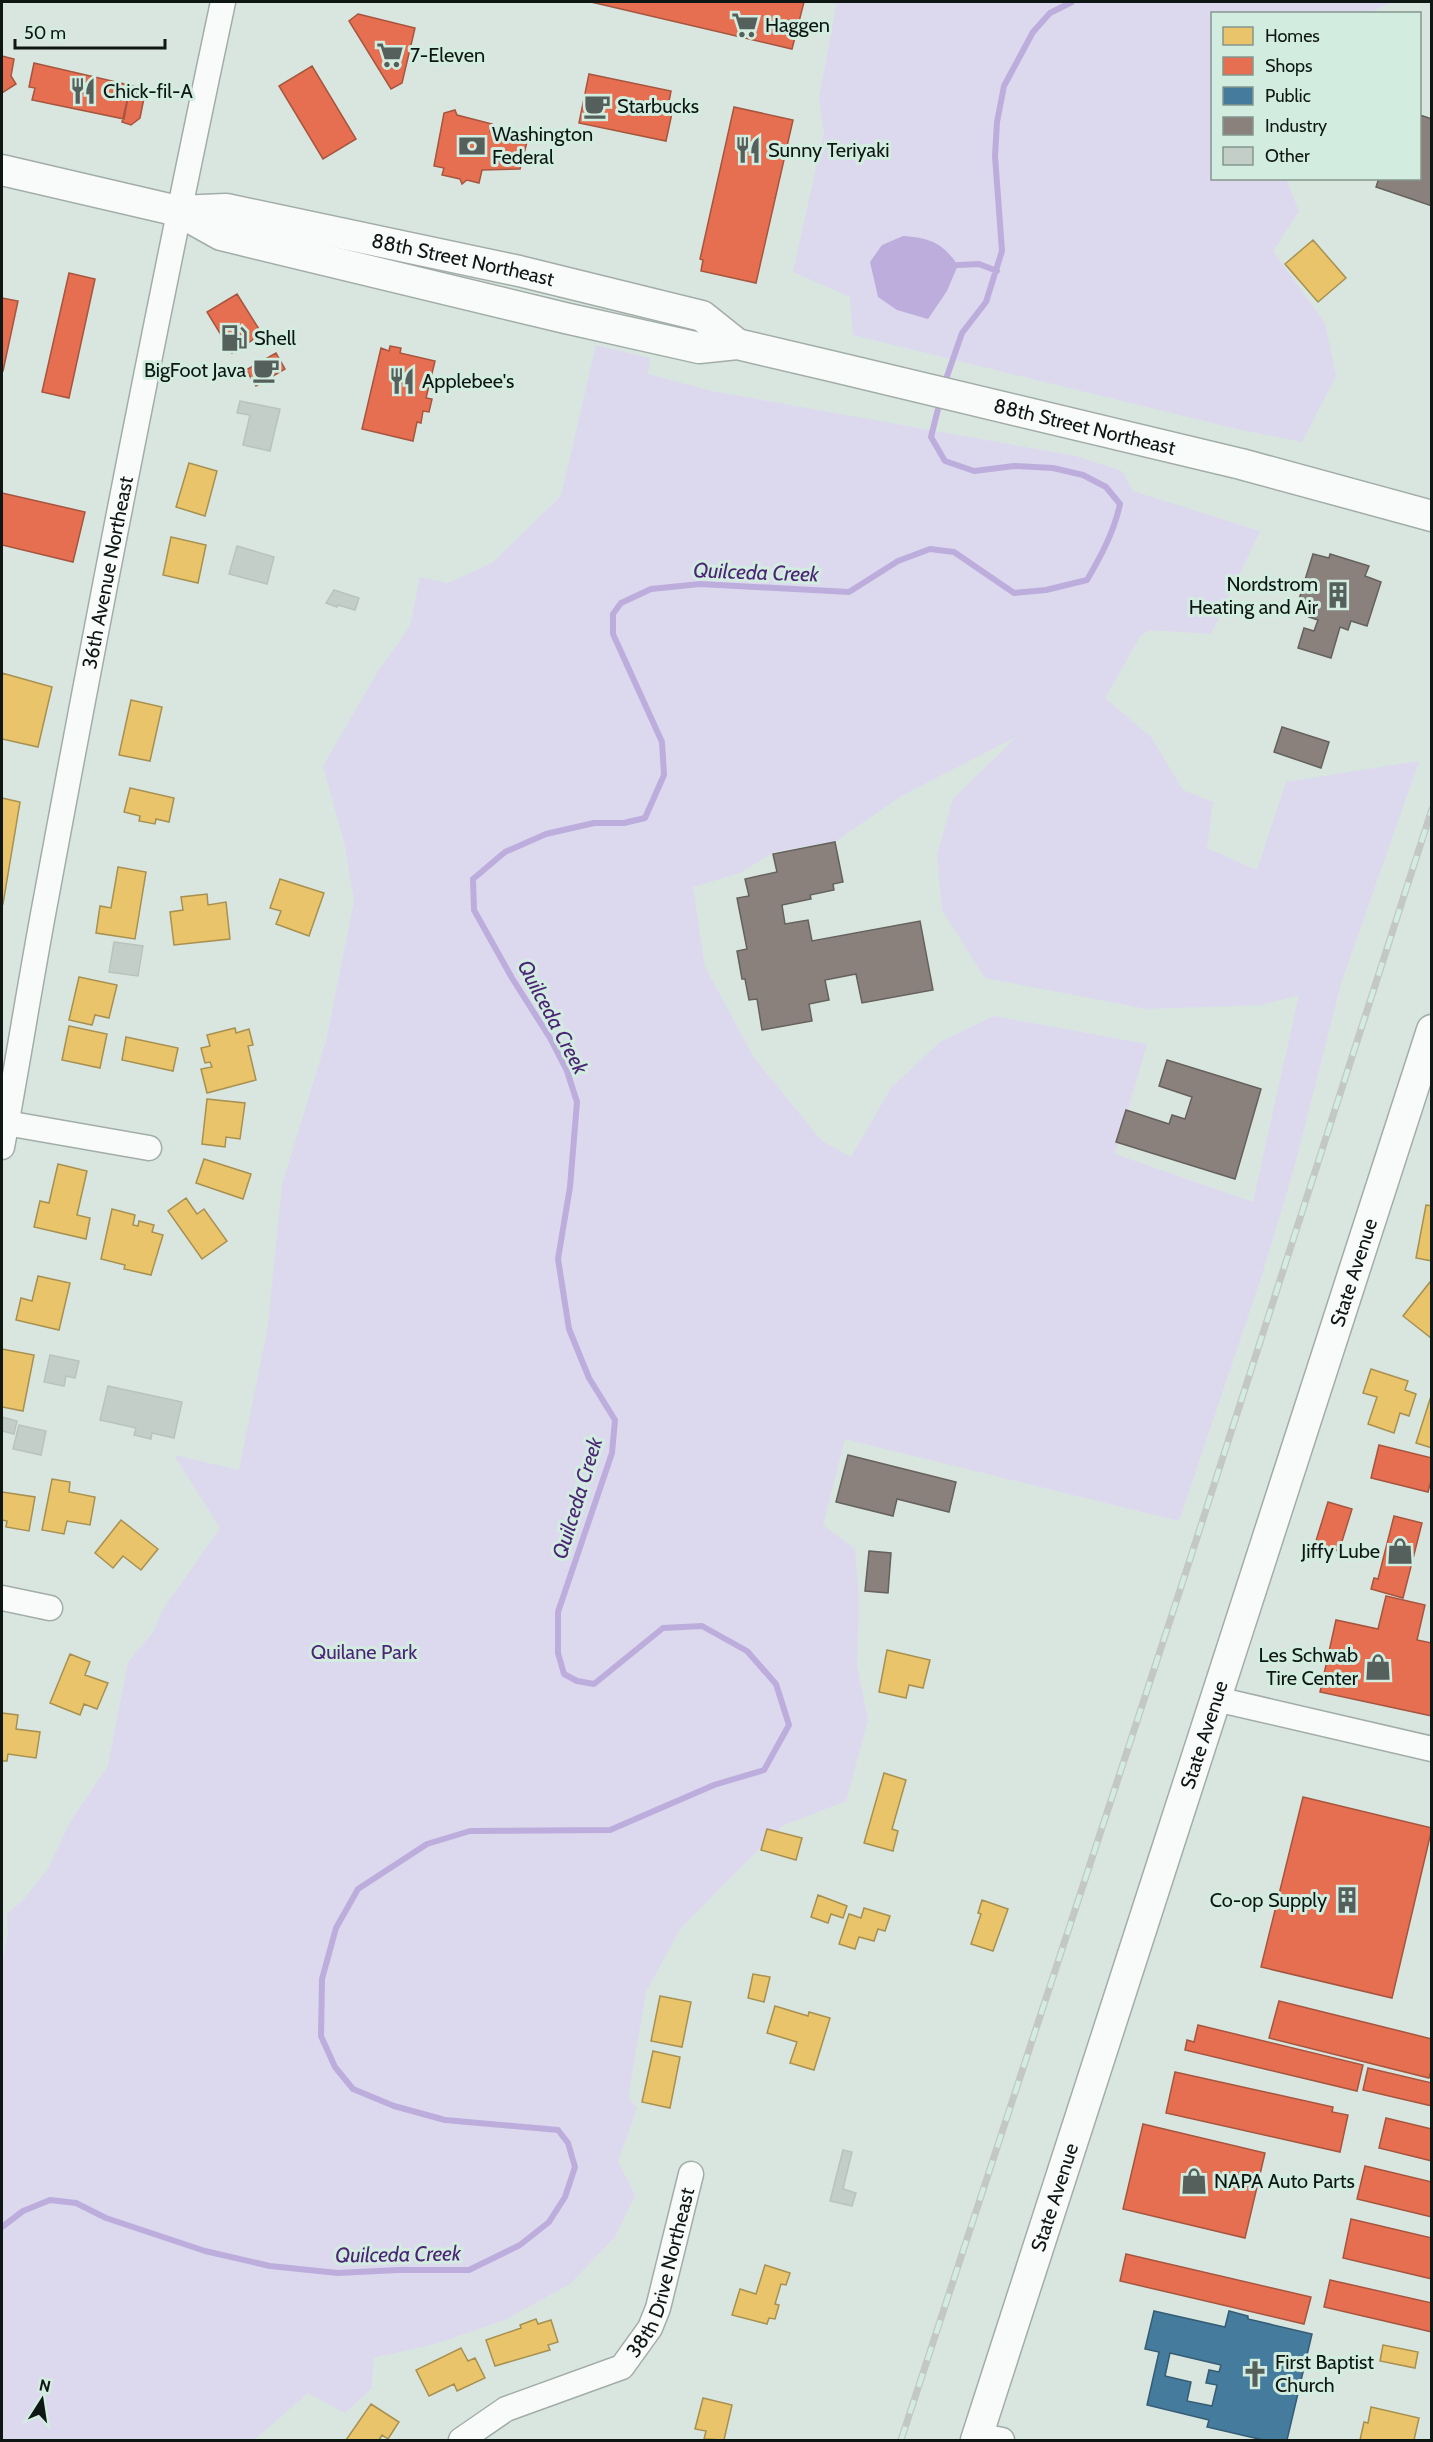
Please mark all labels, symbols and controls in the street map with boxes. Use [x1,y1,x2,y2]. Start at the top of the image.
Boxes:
supermarket icon: Haggen [730,10,760,40]
scale bar [15,12,165,50]
legend [1211,12,1421,180]
place label: Haggen [765,13,830,37]
text: 50 m [24,22,66,44]
text: Homes [1265,25,1320,47]
supermarket icon: 7-Eleven [375,40,405,70]
place label: 7-Eleven [410,43,485,67]
text: Shops [1265,55,1313,77]
restaurant icon: Chick-fil-A [68,76,98,106]
place label: Chick-fil-A [103,79,193,103]
text: Public [1265,85,1311,107]
cafe icon: Starbucks [582,91,612,121]
place label: Starbucks [617,94,699,118]
text: Industry [1265,115,1327,137]
place label: Washington Federal [492,122,593,169]
bank icon: Washington Federal [457,131,487,161]
restaurant icon: Sunny Teriyaki [733,135,763,165]
place label: Sunny Teriyaki [768,138,889,162]
text: Other [1265,145,1310,167]
street label: 88th Street Northeast [370,228,557,291]
fuel station icon: Shell [219,323,249,353]
place label: Shell [254,326,296,350]
cafe icon: BigFoot Java [251,355,281,385]
place label: BigFoot Java [144,358,246,382]
restaurant icon: Applebee's [387,366,417,396]
place label: Applebee's [422,369,514,393]
street label: 88th Street Northeast [991,393,1178,460]
street label: 36th Avenue Northeast [77,474,138,671]
water label: Quilceda Creek [693,557,820,587]
place label: Nordstrom Heating and Air [1189,572,1319,619]
building icon: Nordstrom Heating and Air [1323,580,1353,610]
water label: Quilceda Creek [512,956,594,1079]
street label: State Avenue [1325,1215,1382,1330]
water label: Quilceda Creek [547,1433,608,1562]
shop icon: Jiffy Lube [1385,1536,1415,1566]
place label: Jiffy Lube [1300,1539,1380,1563]
park label: Quilane Park [311,1640,417,1664]
place label: Les Schwab Tire Center [1259,1643,1359,1690]
shop icon: Les Schwab Tire Center [1363,1652,1393,1682]
street label: State Avenue [1175,1678,1233,1792]
building icon: Co-op Supply [1332,1885,1362,1915]
place label: Co-op Supply [1210,1888,1327,1912]
street label: State Avenue [1026,2140,1083,2255]
shop icon: NAPA Auto Parts [1179,2166,1209,2196]
place label: NAPA Auto Parts [1214,2169,1355,2193]
street label: 38th Drive Northeast [621,2185,699,2362]
water label: Quilceda Creek [335,2240,462,2268]
place label: First Baptist Church [1275,2350,1374,2397]
church icon: First Baptist Church [1240,2359,1270,2389]
north arrow [12,2370,72,2430]
text: N [38,2375,53,2396]

